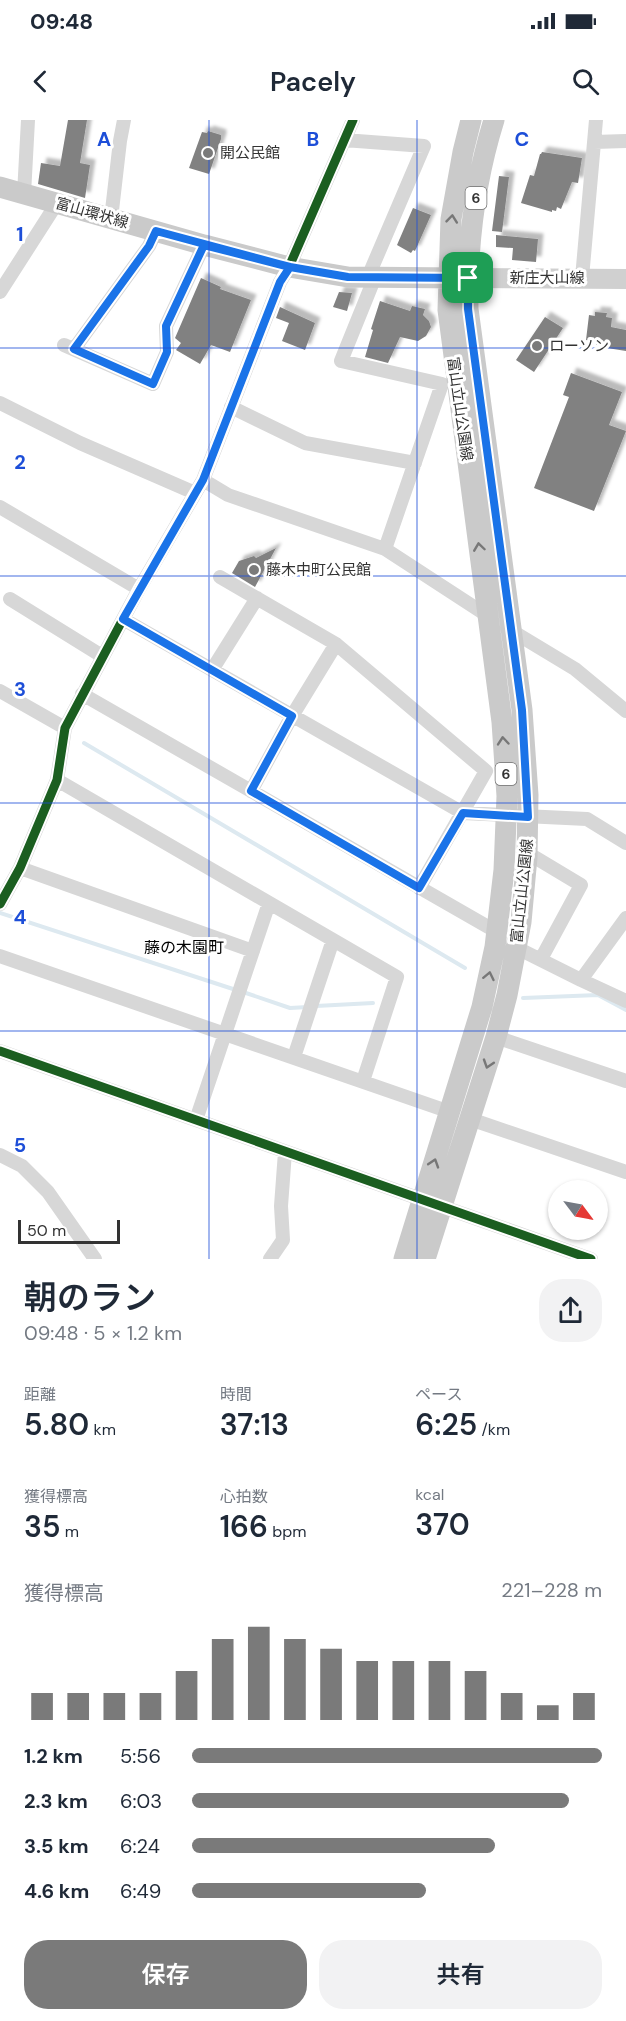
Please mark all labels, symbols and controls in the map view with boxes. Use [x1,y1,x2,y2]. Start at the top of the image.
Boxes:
text: 09:48 [30,7,93,36]
text: Pacely [270,64,356,99]
icon: back [24,65,57,98]
icon: search [569,65,602,98]
text: A [97,126,111,152]
text: B [307,126,319,152]
text: C [515,126,529,152]
place label: 開公民館 [220,143,280,163]
marker: 開公民館 [201,146,215,160]
road number: 6 [466,187,486,209]
street label: 富山環状線 [53,193,131,233]
one-way arrow [445,215,458,224]
text: 1 [16,221,24,247]
pin [442,252,493,303]
icon: arrive [451,261,484,294]
street label: 新庄大山線 [509,268,585,288]
place label: ローソン [549,336,609,356]
marker: ローソン [530,339,544,353]
street label: 富山立山公園線 [443,356,477,462]
text: 2 [14,449,26,475]
one-way arrow [474,542,486,552]
place label: 藤木中町公民館 [266,560,371,580]
marker: 藤木中町公民館 [247,563,261,577]
text: 3 [14,676,26,702]
one-way arrow [497,736,510,745]
road number: 6 [496,763,516,785]
street label: 富山立山公園線 [507,838,537,944]
text: 4 [14,904,27,930]
district label: 藤の木園町 [144,937,224,958]
one-way arrow [482,972,495,982]
one-way arrow [483,1058,495,1069]
text: 5 [14,1132,26,1158]
one-way arrow [427,1158,439,1169]
north arrow [548,1180,608,1240]
map controls [548,1180,608,1240]
scale bar [18,1217,120,1244]
text: 50 m [27,1220,66,1241]
text: 朝のラン [24,1276,156,1319]
button: share [539,1279,602,1342]
text: 09:48 · 5 × 1.2 km [24,1320,182,1346]
text: 距離 [24,1384,56,1405]
text: 時間 [220,1384,252,1405]
text: ペース [415,1384,463,1405]
text: 5.80 [24,1405,89,1444]
text: 37:13 [220,1405,289,1444]
text: 6:25 [415,1405,477,1444]
text: km [89,1419,116,1440]
text: /km [477,1419,510,1440]
text: kcal [415,1484,444,1505]
text: 獲得標高 [24,1486,88,1507]
text: 心拍数 [220,1486,268,1507]
text: 370 [415,1505,470,1544]
text: 35 [24,1507,61,1546]
text: 166 [220,1507,268,1546]
text: m [61,1521,79,1542]
text: bpm [268,1521,307,1542]
text: 221–228 m [501,1577,602,1603]
text: 獲得標高 [24,1580,104,1606]
text: 1.2 km [24,1743,83,1769]
text: 5:56 [120,1743,161,1769]
text: 2.3 km [24,1788,88,1814]
text: 6:03 [120,1788,162,1814]
text: 3.5 km [24,1833,89,1859]
text: 6:24 [120,1833,160,1859]
text: 4.6 km [24,1878,89,1904]
text: 6:49 [120,1878,161,1904]
button: 保存 [24,1940,307,2009]
button: 共有 [319,1940,602,2009]

